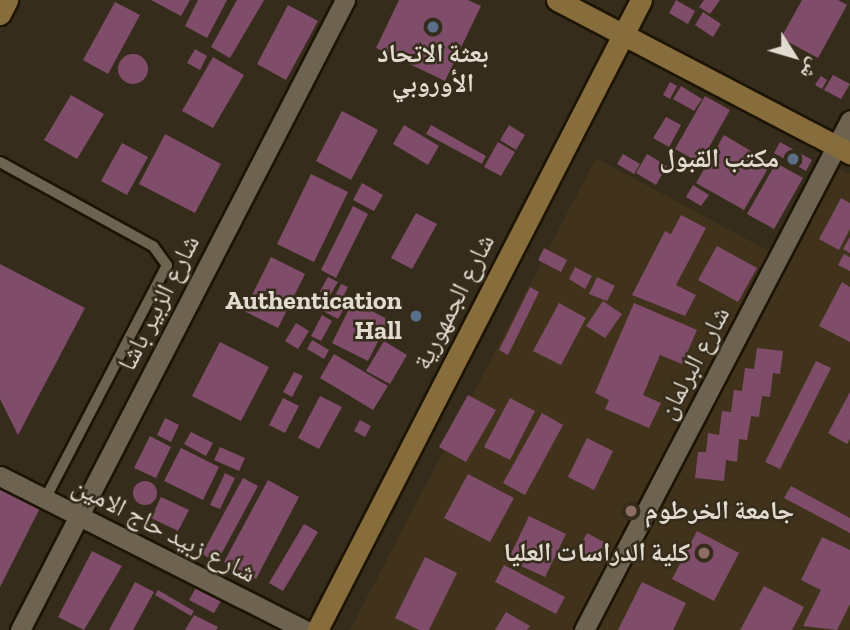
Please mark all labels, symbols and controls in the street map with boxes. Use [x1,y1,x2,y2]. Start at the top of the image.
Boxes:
marker: بعثة الاتحاد الأوروبي [425,19,441,35]
north arrow [759,21,829,91]
place label: بعثة الاتحاد الأوروبي [377,38,489,100]
text: ش [796,54,826,84]
place label: مكتب القبول [659,143,779,175]
marker: مكتب القبول [785,151,801,167]
street label: شارع الجمهورية [407,229,501,375]
street label: شارع الزبير باشا [112,230,206,376]
place label: Authentication Hall [225,285,402,346]
street label: شارع البرلمان [651,301,737,425]
marker: Authentication Hall [408,308,424,324]
street label: شارع زبيد حاج الامين [67,470,261,590]
place label: جامعة الخرطوم [645,495,794,527]
marker: جامعة الخرطوم [623,503,639,519]
place label: كلية الدراسات العليا [504,537,690,569]
marker: كلية الدراسات العليا [696,545,712,561]

